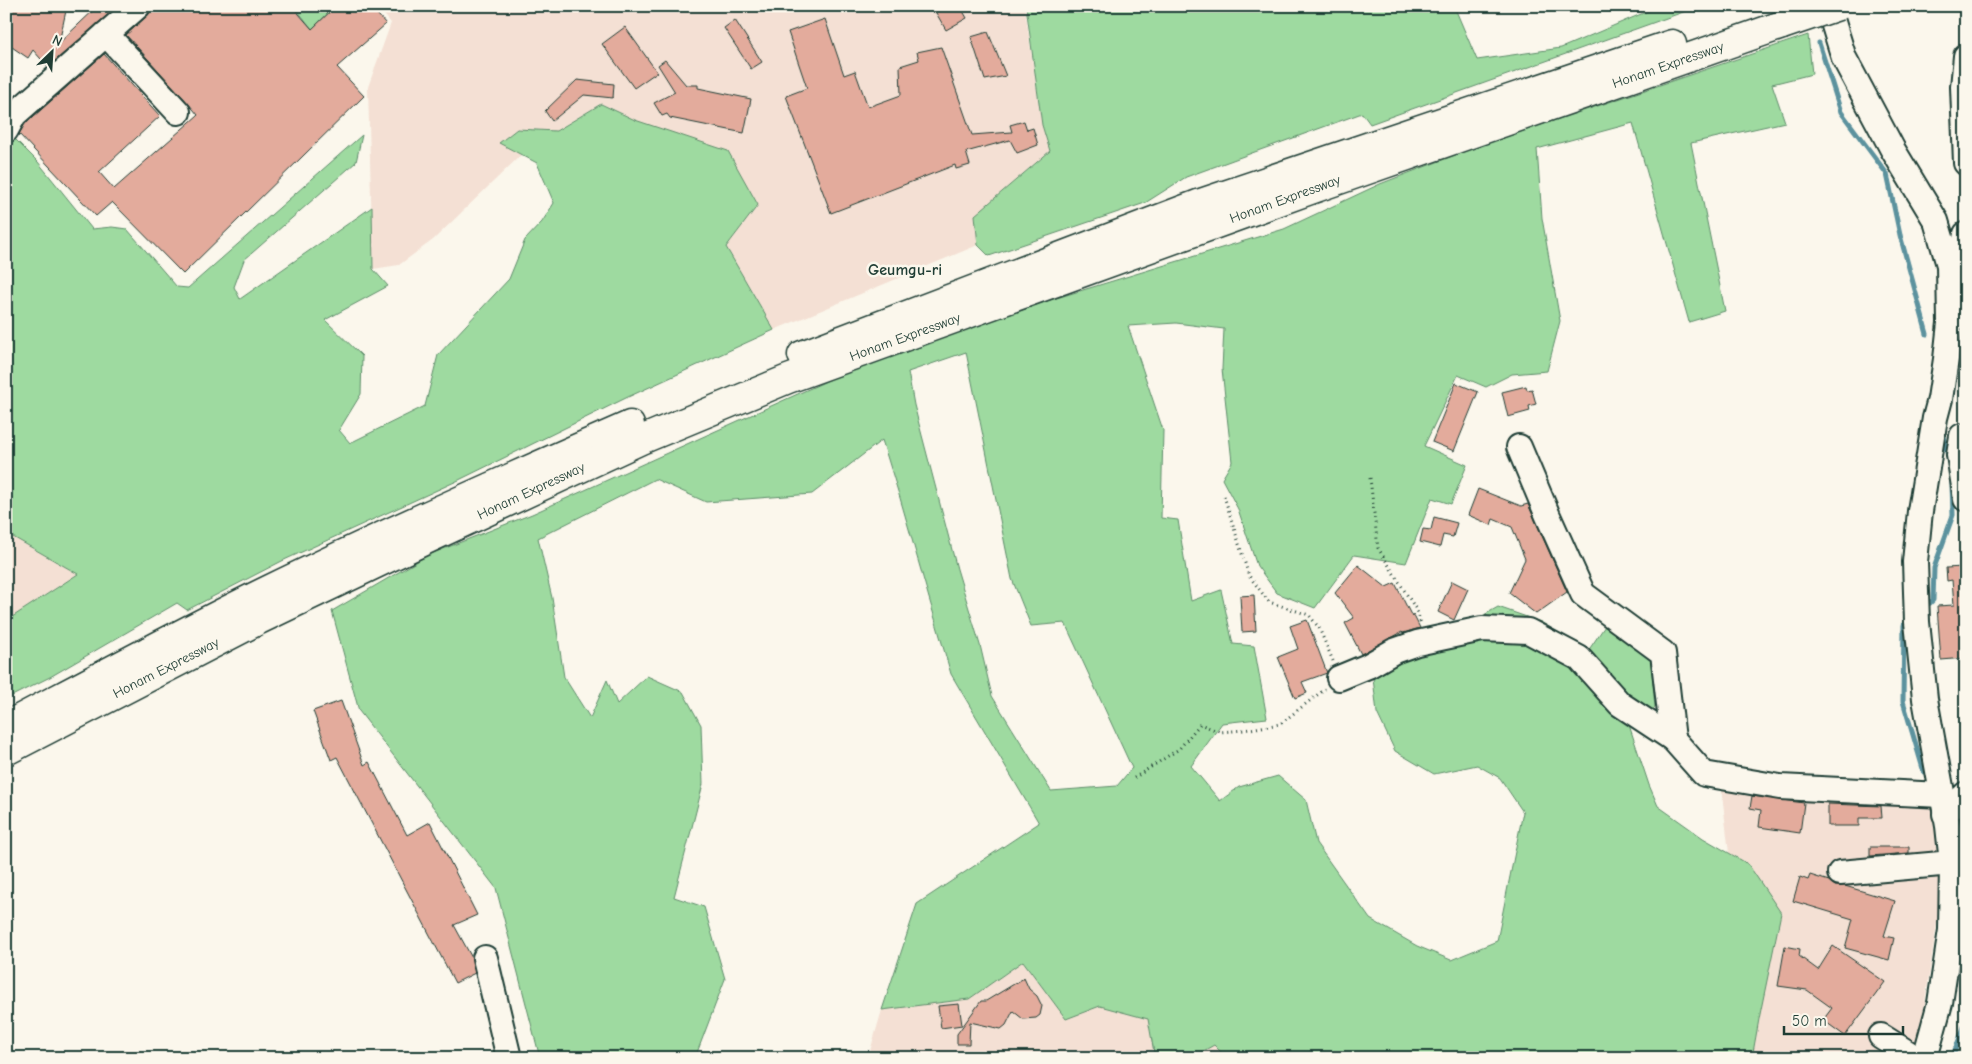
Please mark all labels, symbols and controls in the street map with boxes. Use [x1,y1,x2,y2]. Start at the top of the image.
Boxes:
north arrow [28,28,78,78]
text: N [50,31,65,50]
street label: Honam Expressway [1610,38,1727,92]
street label: Honam Expressway [1227,171,1343,227]
district label: Geumgu-ri [868,261,942,279]
street label: Honam Expressway [847,309,963,365]
street label: Honam Expressway [474,458,588,523]
street label: Honam Expressway [110,634,223,702]
scale bar [1784,1004,1903,1036]
text: 50 m [1792,1012,1827,1030]

